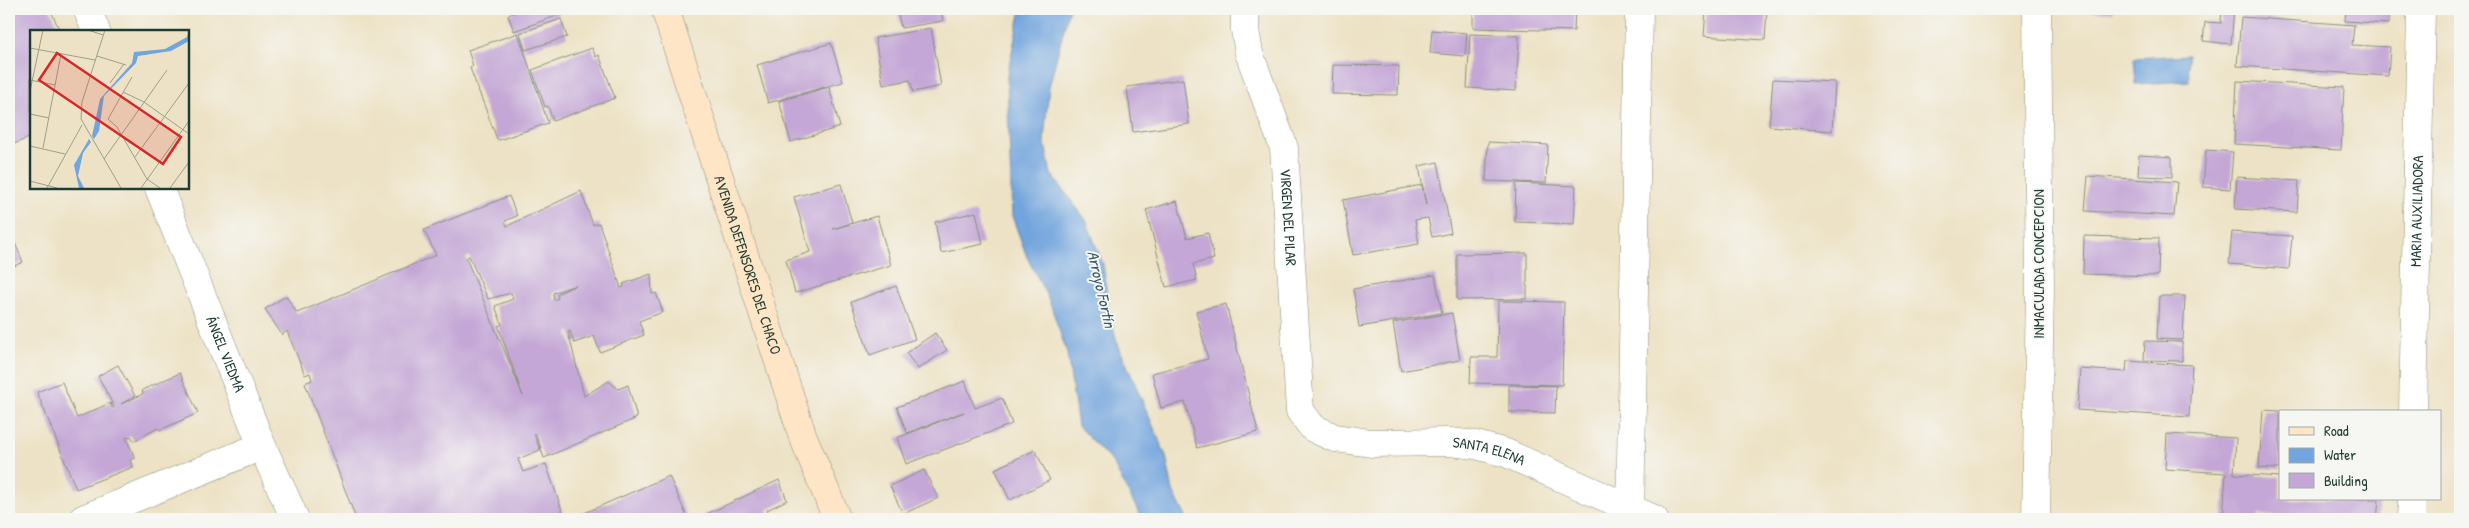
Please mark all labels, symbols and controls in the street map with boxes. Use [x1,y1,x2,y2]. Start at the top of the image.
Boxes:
inset map [30,30,189,189]
street label: MARIA AUXILIADORA [2405,154,2428,267]
street label: VIRGEN DEL PILAR [1275,168,1302,267]
street label: AVENIDA DEFENSORES DEL CHACO [709,173,787,357]
street label: INMACULADA CONCEPCION [2028,189,2049,339]
water label: Arroyo Fortín [1082,248,1122,331]
street label: ÁNGEL VIEDMA [201,313,251,396]
legend [2279,410,2442,500]
text: Road [2324,420,2349,441]
street label: SANTA ELENA [1452,431,1529,471]
text: Water [2324,444,2356,465]
text: Building [2324,470,2368,491]

